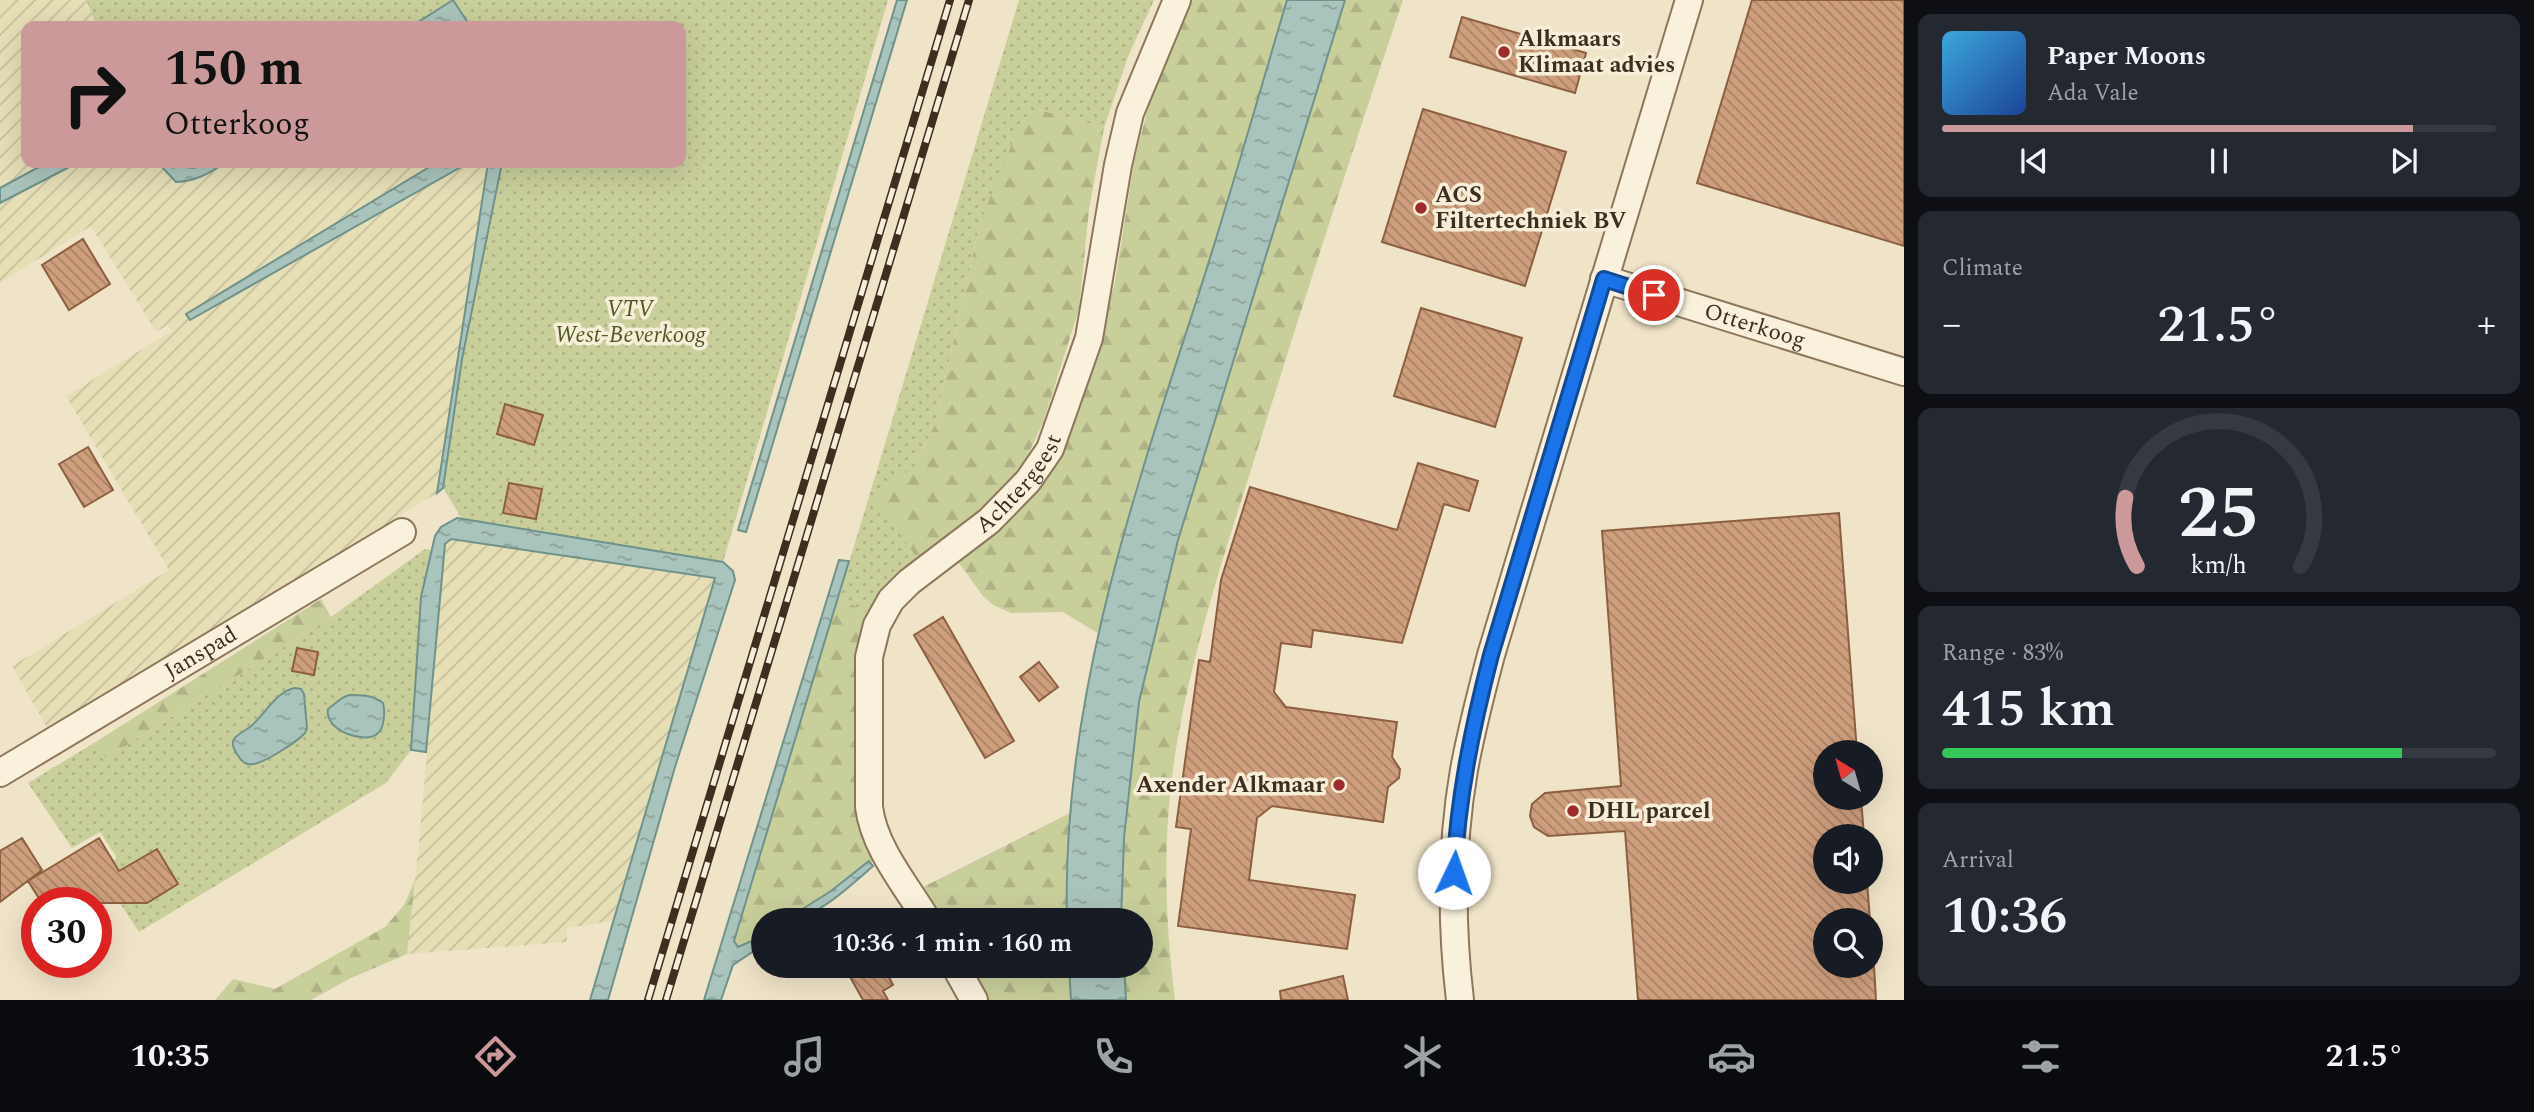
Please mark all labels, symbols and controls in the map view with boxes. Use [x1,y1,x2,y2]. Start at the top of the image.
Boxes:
place label: Alkmaars Klimaat advies [1518,22,1675,83]
text: 150 m [164,32,303,107]
text: Paper Moons [2047,36,2206,76]
marker: Alkmaars Klimaat advies [1496,44,1512,60]
icon: right [49,49,140,140]
text: Ada Vale [2047,76,2139,111]
text: Otterkoog [164,100,310,149]
icon: previous [2015,142,2053,180]
icon: pause [2200,142,2238,180]
icon: next [2385,142,2423,180]
place label: ACS Filtertechniek BV [1435,178,1627,239]
marker: ACS Filtertechniek BV [1413,200,1429,216]
text: Climate [1942,251,2023,286]
pin [1624,265,1684,325]
icon: arrive [1635,276,1673,314]
text: 21.5° [2157,286,2281,365]
park label: VTV West-Beverkoog [555,292,706,353]
street label: Otterkoog [1700,294,1810,358]
text: − [1942,296,1961,354]
text: + [2477,296,2496,354]
street label: Achtergeest [968,429,1071,543]
text: 25 [2178,459,2260,570]
text: km/h [2191,547,2247,585]
street label: Janspad [157,617,244,688]
text: Range · 83% [1942,636,2063,671]
text: 415 km [1942,670,2115,749]
north arrow [1813,740,1883,810]
map controls [1813,740,1883,978]
place label: Axender Alkmaar [1136,768,1325,803]
marker: Axender Alkmaar [1331,777,1347,793]
place label: DHL parcel [1587,794,1710,829]
marker: DHL parcel [1565,803,1581,819]
button: sound [1813,824,1883,894]
position arrow [1417,836,1491,910]
text: Arrival [1942,843,2014,878]
text: 10:36 [1942,877,2067,956]
speed limit sign: 30 [21,887,112,978]
button: search [1813,908,1883,978]
text: 10:36 · 1 min · 160 m [832,923,1072,963]
text: 10:35 [130,1032,210,1081]
icon: directions [471,1032,520,1081]
icon: music [780,1032,829,1081]
icon: phone [1089,1032,1138,1081]
icon: climate [1398,1032,1447,1081]
icon: car [1707,1032,1756,1081]
icon: filters [2016,1032,2065,1081]
text: 21.5° [2325,1032,2404,1081]

